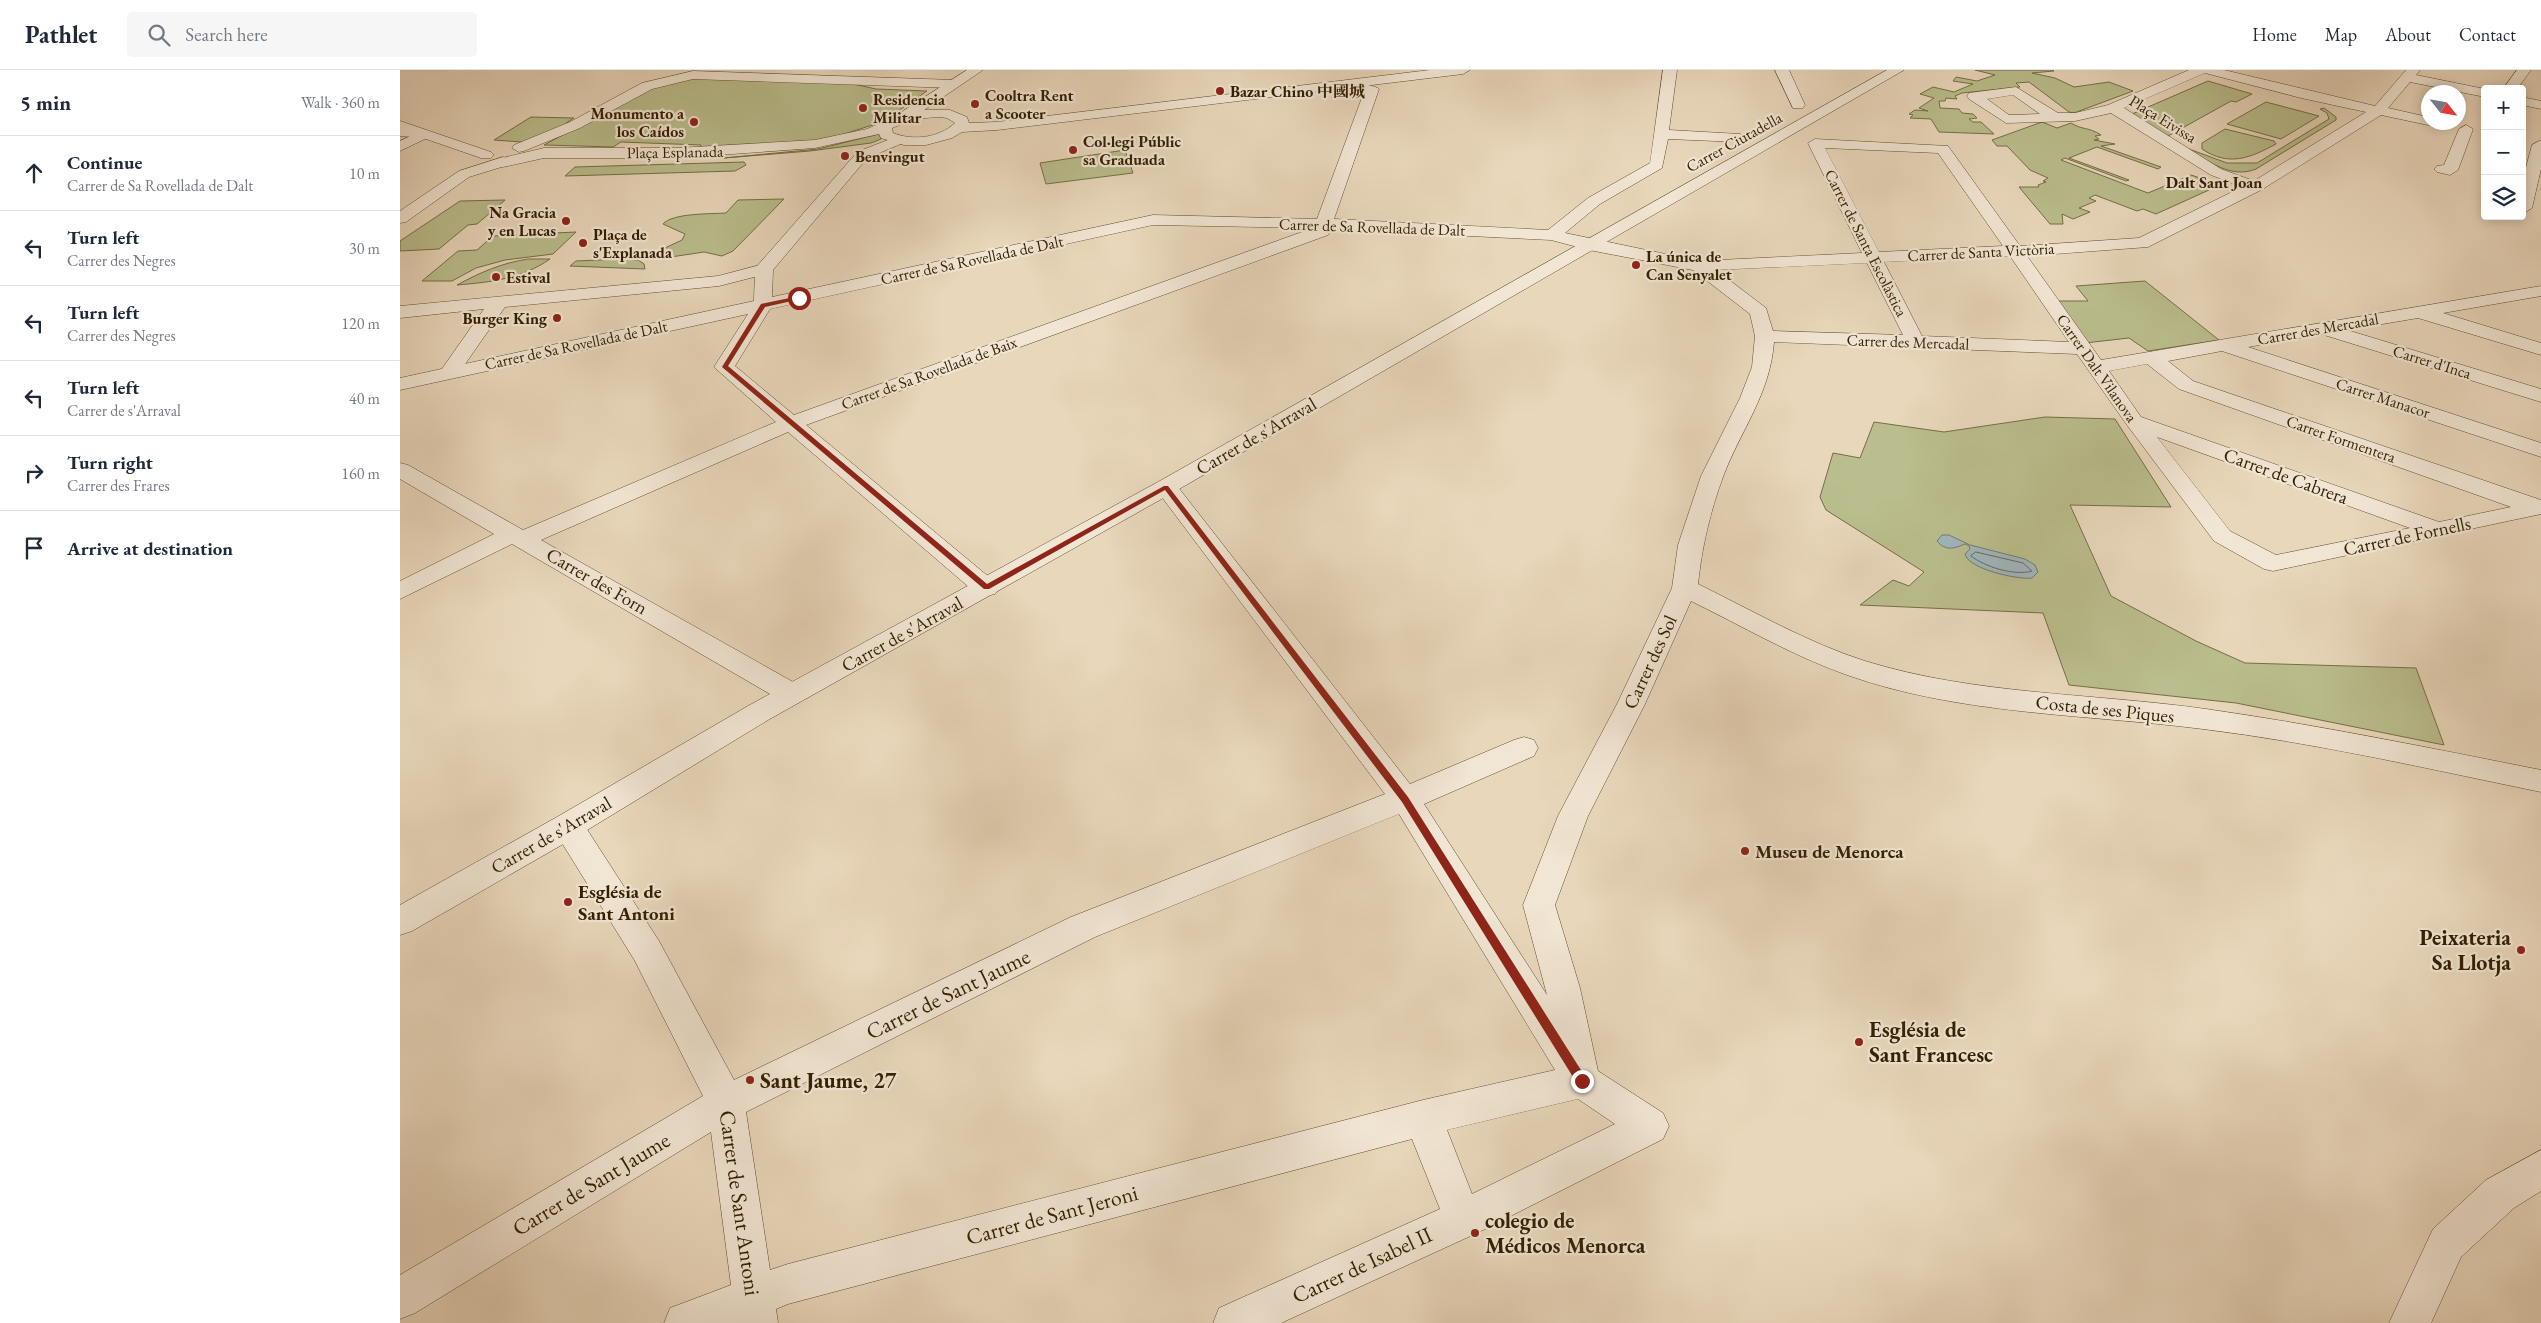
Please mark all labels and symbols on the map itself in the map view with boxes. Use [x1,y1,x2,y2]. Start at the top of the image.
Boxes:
place label: Bazar Chino 中國城 [1230,81,1365,102]
place label: Cooltra Rent a Scooter [985,85,1074,124]
marker: Bazar Chino 中國城 [1214,85,1226,97]
north arrow [2421,85,2466,130]
place label: Residencia Militar [873,89,946,128]
street label: Plaça Eivissa [2125,90,2201,148]
marker: Cooltra Rent a Scooter [969,98,981,110]
marker: Residencia Militar [857,102,869,114]
place label: Monumento a los Caídos [591,103,685,142]
street label: Carrer Ciutadella [1682,107,1786,177]
marker: Monumento a los Caídos [688,116,700,128]
place label: Col·legi Públic sa Graduada [1083,131,1182,170]
street label: Plaça Esplanada [626,141,724,163]
marker: Col·legi Públic sa Graduada [1067,144,1079,156]
place label: Benvingut [855,146,925,167]
marker: Benvingut [839,150,851,162]
street label: Carrer de Santa Escolàstica [1820,166,1913,321]
district label: Dalt Sant Joan [2166,172,2262,193]
place label: Na Gracia y en Lucas [488,202,557,241]
street label: Carrer de Sa Rovellada de Dalt [1279,213,1465,241]
marker: Na Gracia y en Lucas [560,215,572,227]
place label: Plaça de s'Explanada [593,224,673,263]
street label: Carrer de Sa Rovellada de Dalt [879,230,1065,290]
marker: Plaça de s'Explanada [577,237,589,249]
street label: Carrer de Santa Victòria [1907,238,2056,266]
place label: La única de Can Senyalet [1646,246,1732,285]
marker: La única de Can Senyalet [1630,259,1642,271]
place label: Estival [506,267,551,288]
marker: Estival [490,271,502,283]
route start [788,287,811,310]
place label: Burger King [463,308,548,329]
street label: Carrer des Mercadal [2256,308,2380,350]
street label: Carrer Dalt Vilanova [2052,310,2143,427]
marker: Burger King [551,312,563,324]
street label: Carrer de Sa Rovellada de Dalt [483,315,669,375]
street label: Carrer des Mercadal [1846,329,1970,355]
street label: Carrer de Sa Rovellada de Baix [838,331,1020,415]
street label: Carrer d'Inca [2390,340,2474,384]
street label: Carrer Manacor [2333,373,2433,423]
street label: Carrer de s'Arraval [1191,391,1321,481]
street label: Carrer Formentera [2284,410,2399,468]
street label: Carrer de Cabrera [2220,442,2352,510]
street label: Carrer de Fornells [2341,510,2473,562]
street label: Carrer des Forn [542,542,652,620]
street label: Carrer de s'Arraval [837,590,968,678]
street label: Carrer des Sol [1617,611,1683,713]
street label: Costa de ses Piques [2034,689,2176,729]
street label: Carrer de s'Arraval [486,790,616,880]
place label: Museu de Menorca [1755,839,1904,864]
marker: Museu de Menorca [1739,845,1751,857]
place label: Església de Sant Antoni [578,879,675,926]
marker: Església de Sant Antoni [562,896,574,908]
place label: Peixateria Sa Llotja [2419,923,2511,977]
street label: Carrer de Sant Jaume [861,942,1035,1046]
marker: Peixateria Sa Llotja [2515,944,2527,956]
place label: Església de Sant Francesc [1869,1015,1993,1069]
marker: Església de Sant Francesc [1853,1036,1865,1048]
place label: Sant Jaume, 27 [760,1066,897,1095]
route end [1571,1070,1594,1093]
marker: Sant Jaume, 27 [744,1074,756,1086]
street label: Carrer de Sant Antoni [713,1108,767,1298]
street label: Carrer de Sant Jaume [507,1125,676,1243]
street label: Carrer de Sant Jeroni [963,1178,1141,1252]
place label: colegio de Médicos Menorca [1485,1206,1646,1260]
street label: Carrer de Isabel II [1287,1220,1437,1310]
marker: colegio de Médicos Menorca [1469,1227,1481,1239]

